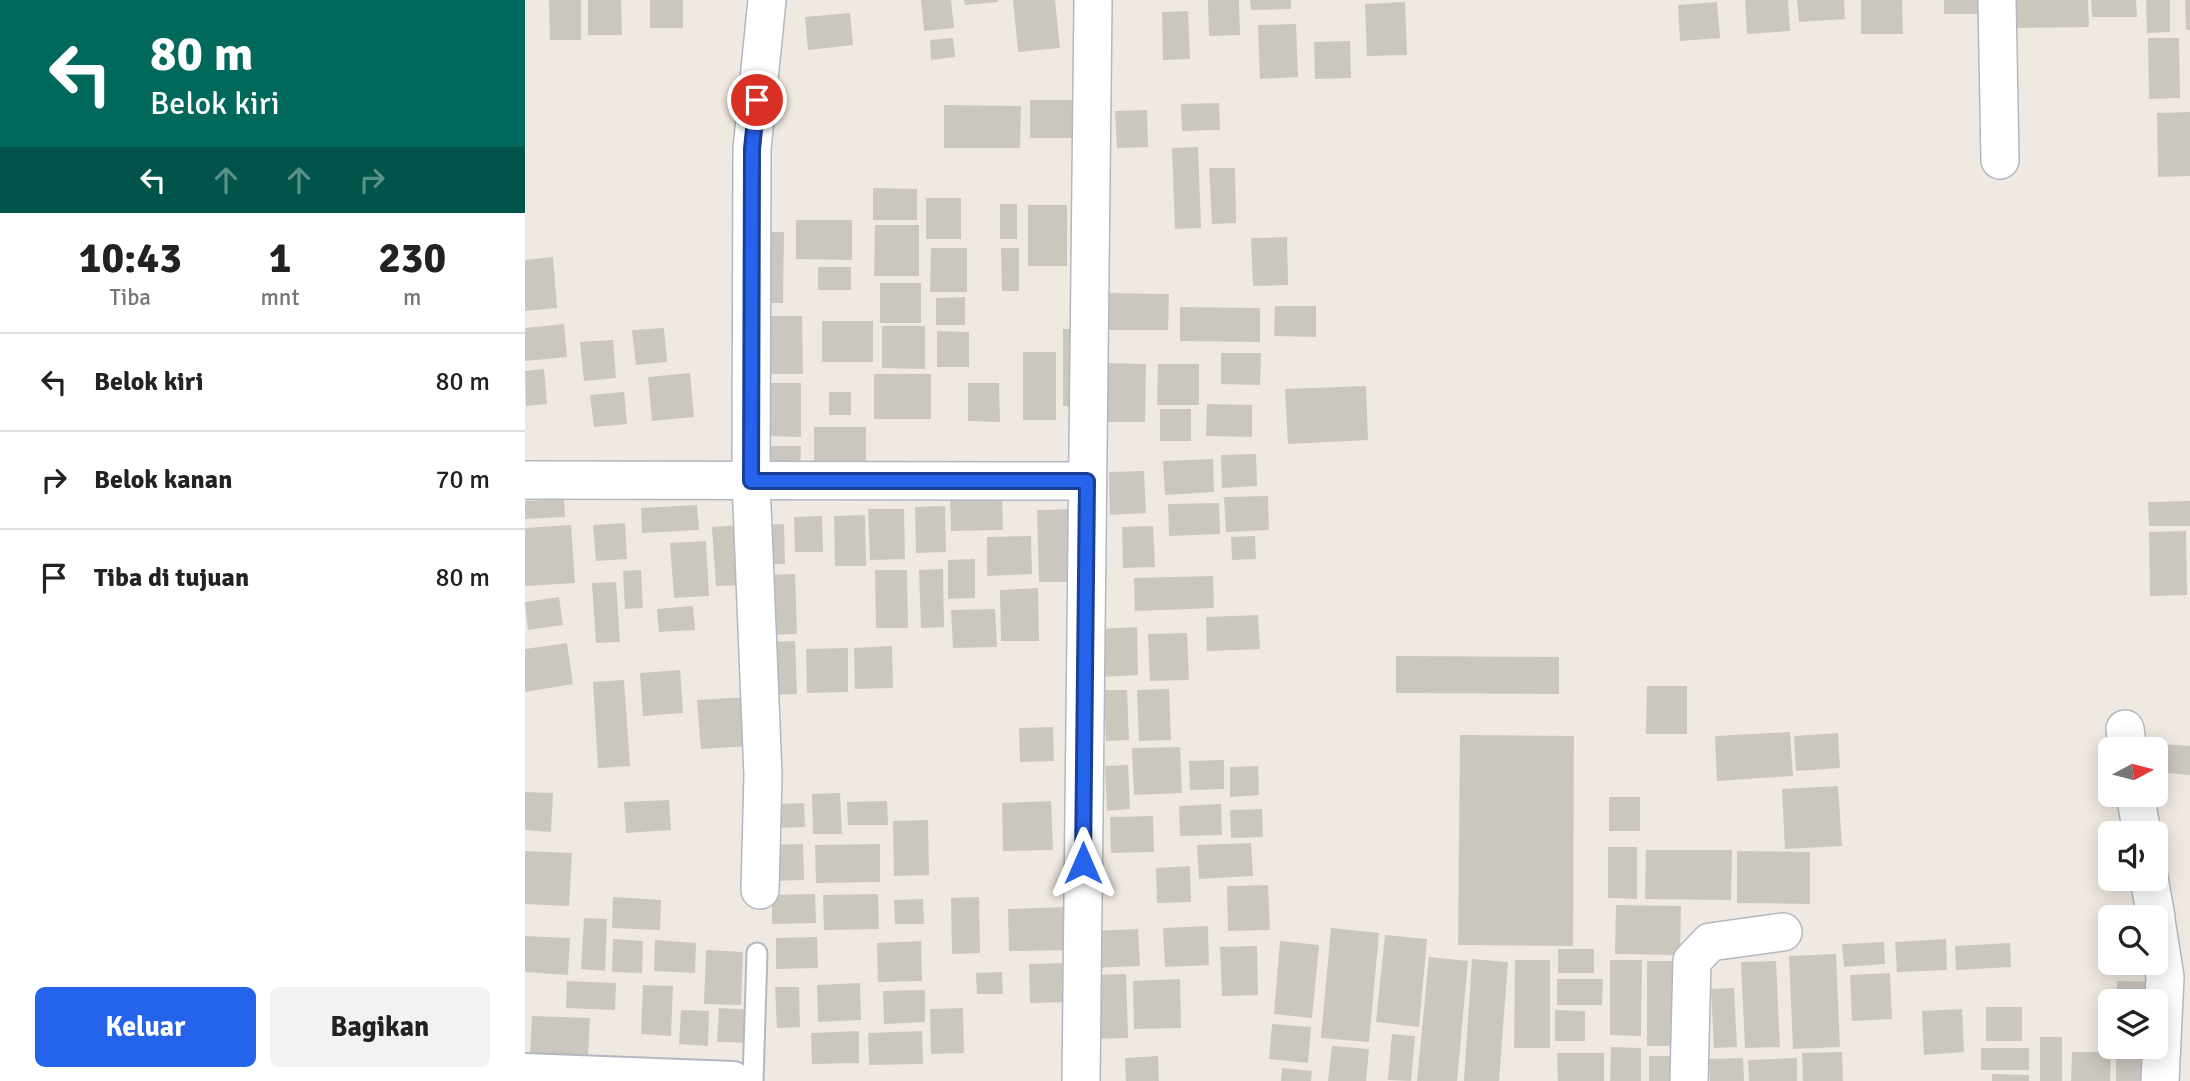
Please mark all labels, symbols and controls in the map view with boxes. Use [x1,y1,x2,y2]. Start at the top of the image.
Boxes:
text: 80 m [150,24,253,84]
icon: left [35,28,126,119]
pin [727,70,787,130]
icon: arrive [738,81,776,119]
text: Belok kiri [150,84,280,123]
icon: left [134,161,172,199]
icon: ahead [207,161,245,199]
icon: ahead [280,161,318,199]
icon: right [353,161,391,199]
text: 10:43 [79,233,182,284]
text: 1 [269,233,291,284]
text: 230 [378,233,446,284]
text: Tiba [110,283,151,312]
text: mnt [261,283,299,312]
text: m [403,283,421,312]
icon: left [35,363,73,401]
text: Belok kiri [94,366,203,398]
text: 80 m [435,366,490,398]
icon: right [35,461,73,499]
text: Belok kanan [94,464,232,496]
text: 70 m [435,464,490,496]
icon: arrive [35,559,73,597]
text: Tiba di tujuan [94,562,249,594]
text: 80 m [435,562,490,594]
north arrow [2098,737,2168,807]
map controls [2098,737,2168,1059]
button: sound [2098,821,2168,891]
position arrow [1046,826,1120,900]
button: search [2098,905,2168,975]
button: Keluar [35,987,256,1067]
button: Bagikan [270,987,490,1067]
button: layers [2098,989,2168,1059]

